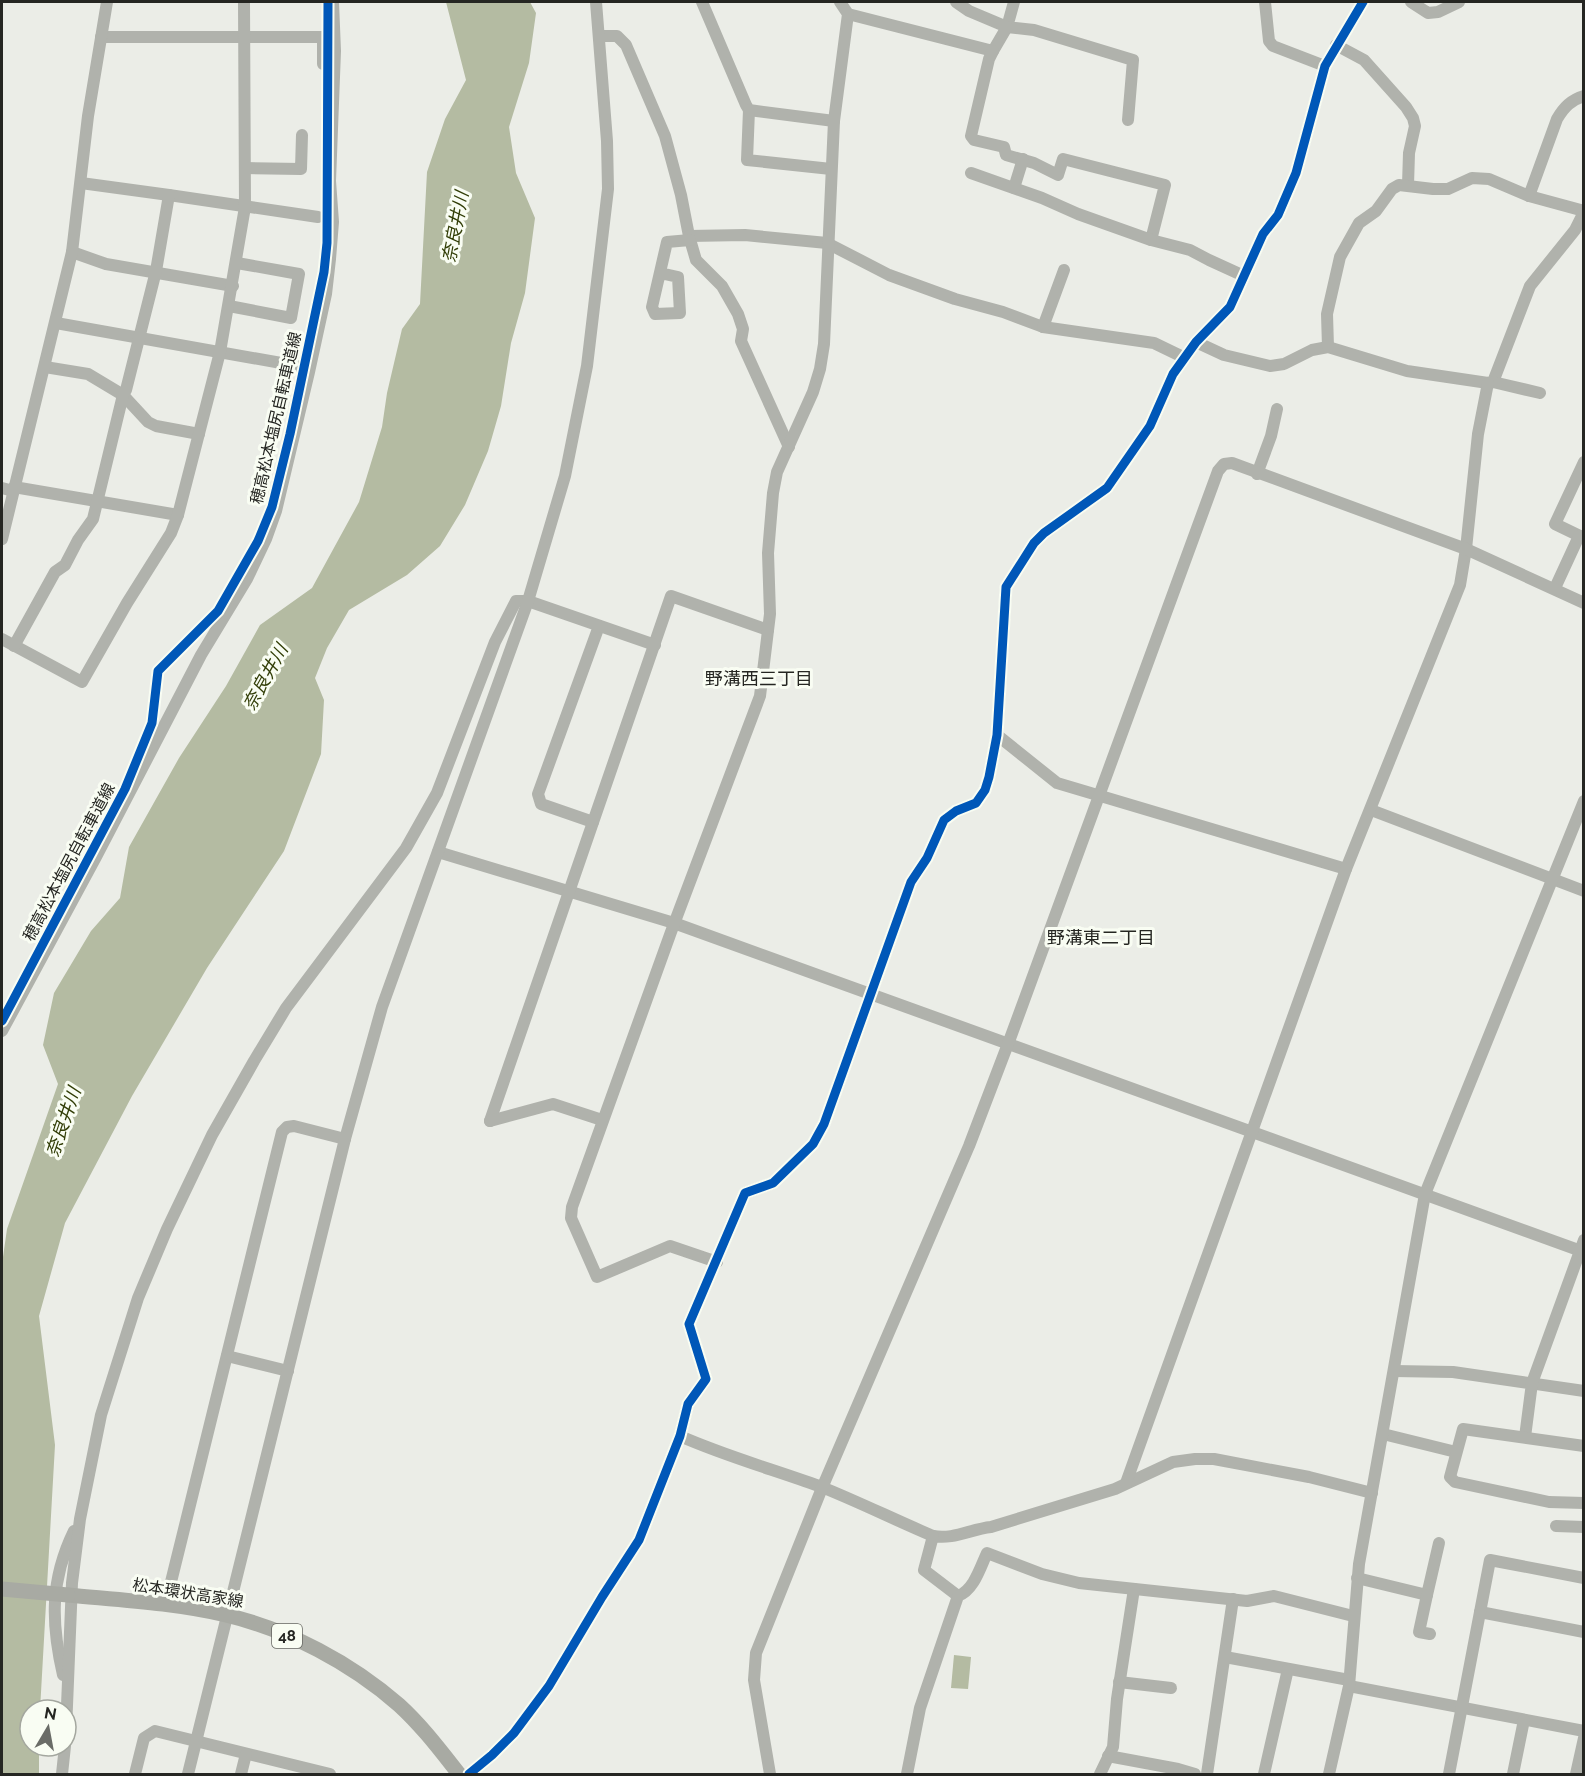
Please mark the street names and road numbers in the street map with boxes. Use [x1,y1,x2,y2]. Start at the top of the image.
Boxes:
street label: 穂高松本塩尻自転車道線 [247,330,305,506]
street label: 穂高松本塩尻自転車道線 [19,780,119,944]
street label: 松本環状高家線 [131,1575,245,1611]
road number: 48 [272,1624,302,1648]

